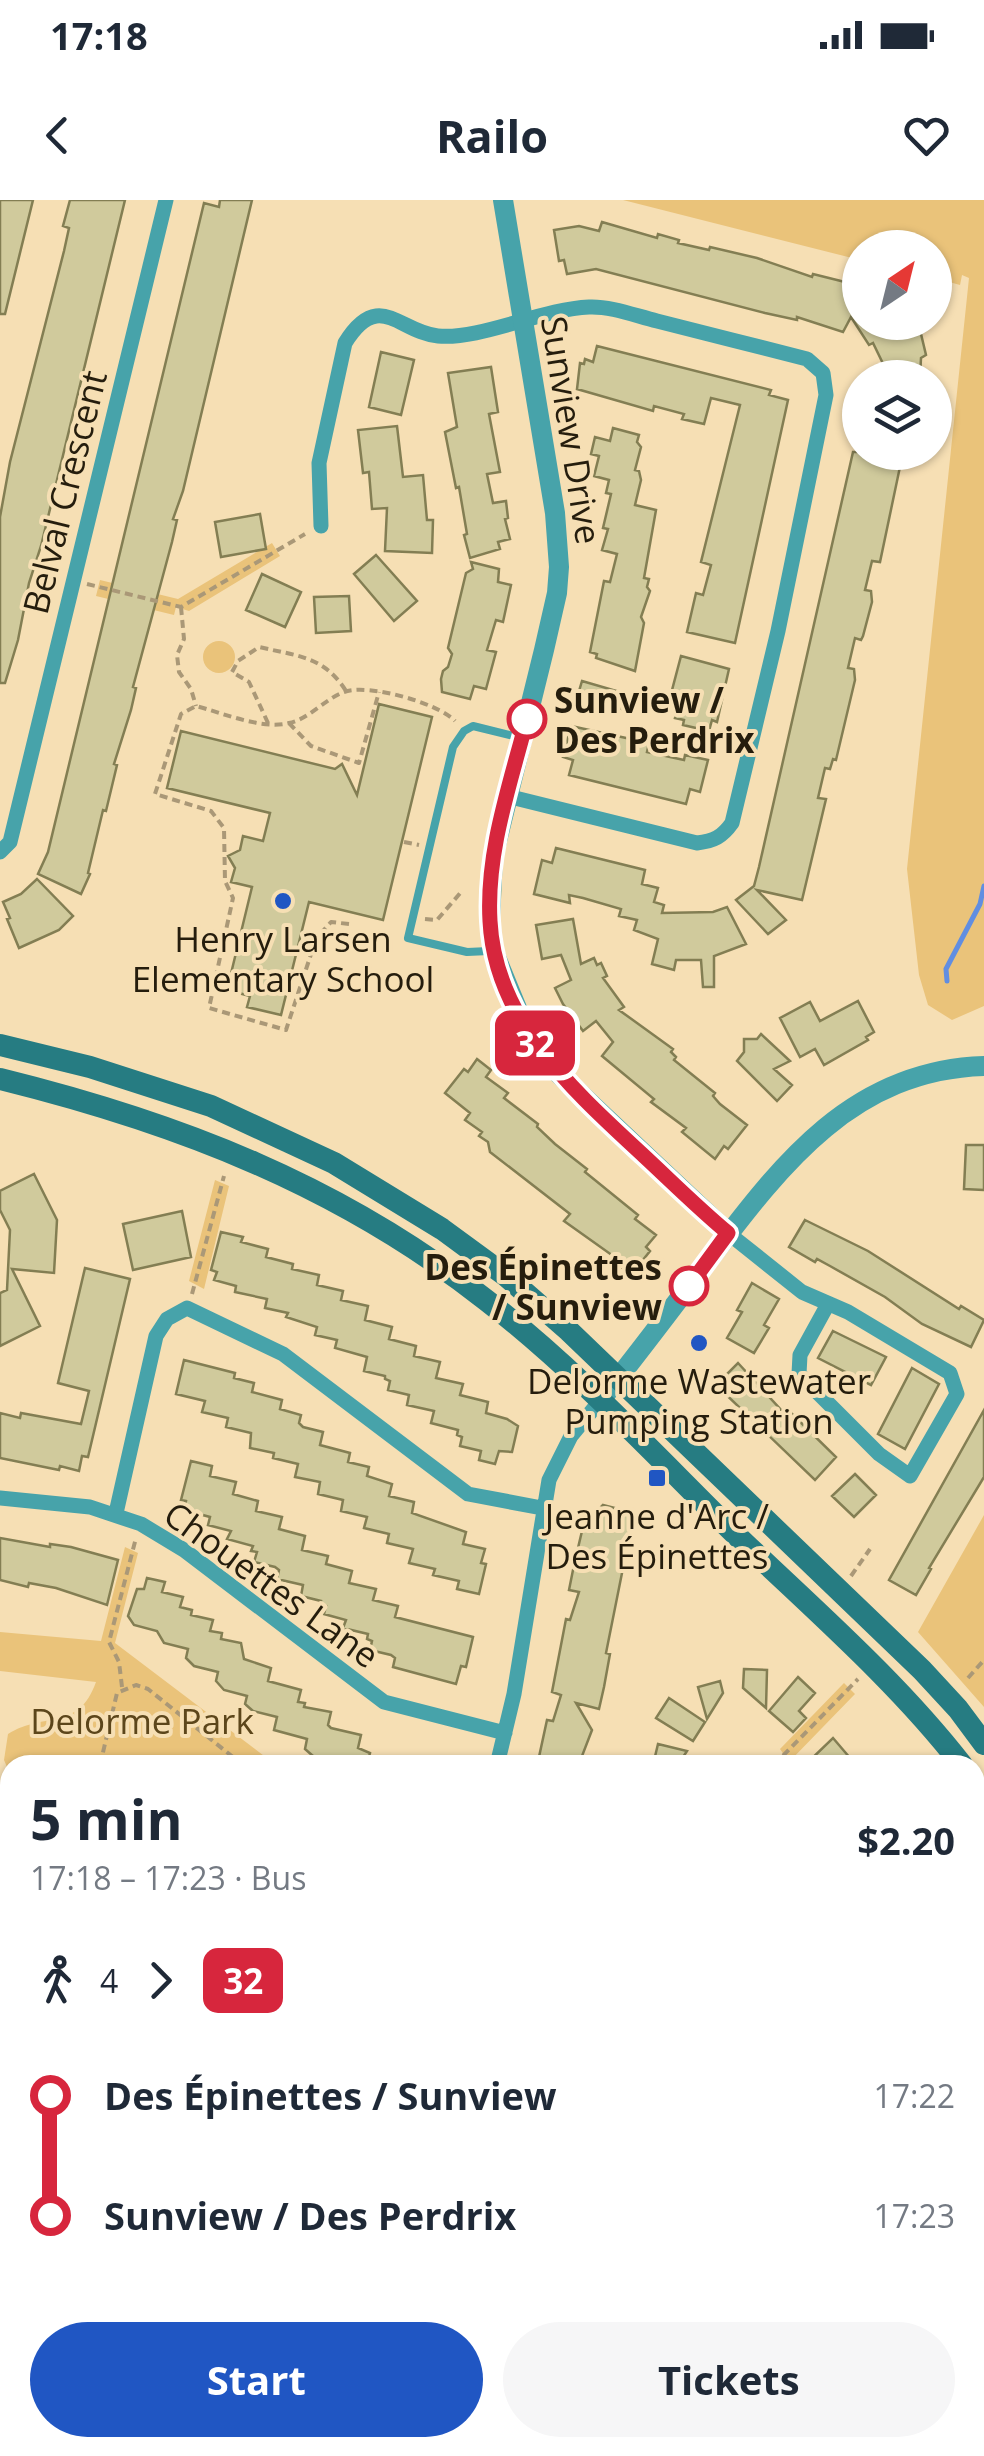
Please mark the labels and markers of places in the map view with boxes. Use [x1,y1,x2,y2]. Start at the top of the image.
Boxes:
place label: Sunview / Des Perdrix [554,676,755,763]
marker: Sunview / Des Perdrix [508,700,546,738]
marker: Henry Larsen Elementary School [272,890,294,912]
place label: Henry Larsen Elementary School [132,915,434,1002]
place label: Des Épinettes / Sunview [424,1243,662,1330]
marker: Des Épinettes / Sunview [670,1267,708,1305]
marker: Delorme Wastewater Pumping Station [688,1332,710,1354]
place label: Delorme Wastewater Pumping Station [527,1357,871,1444]
marker: Jeanne d'Arc / Des Épinettes [646,1467,668,1489]
place label: Jeanne d'Arc / Des Épinettes [542,1492,769,1579]

